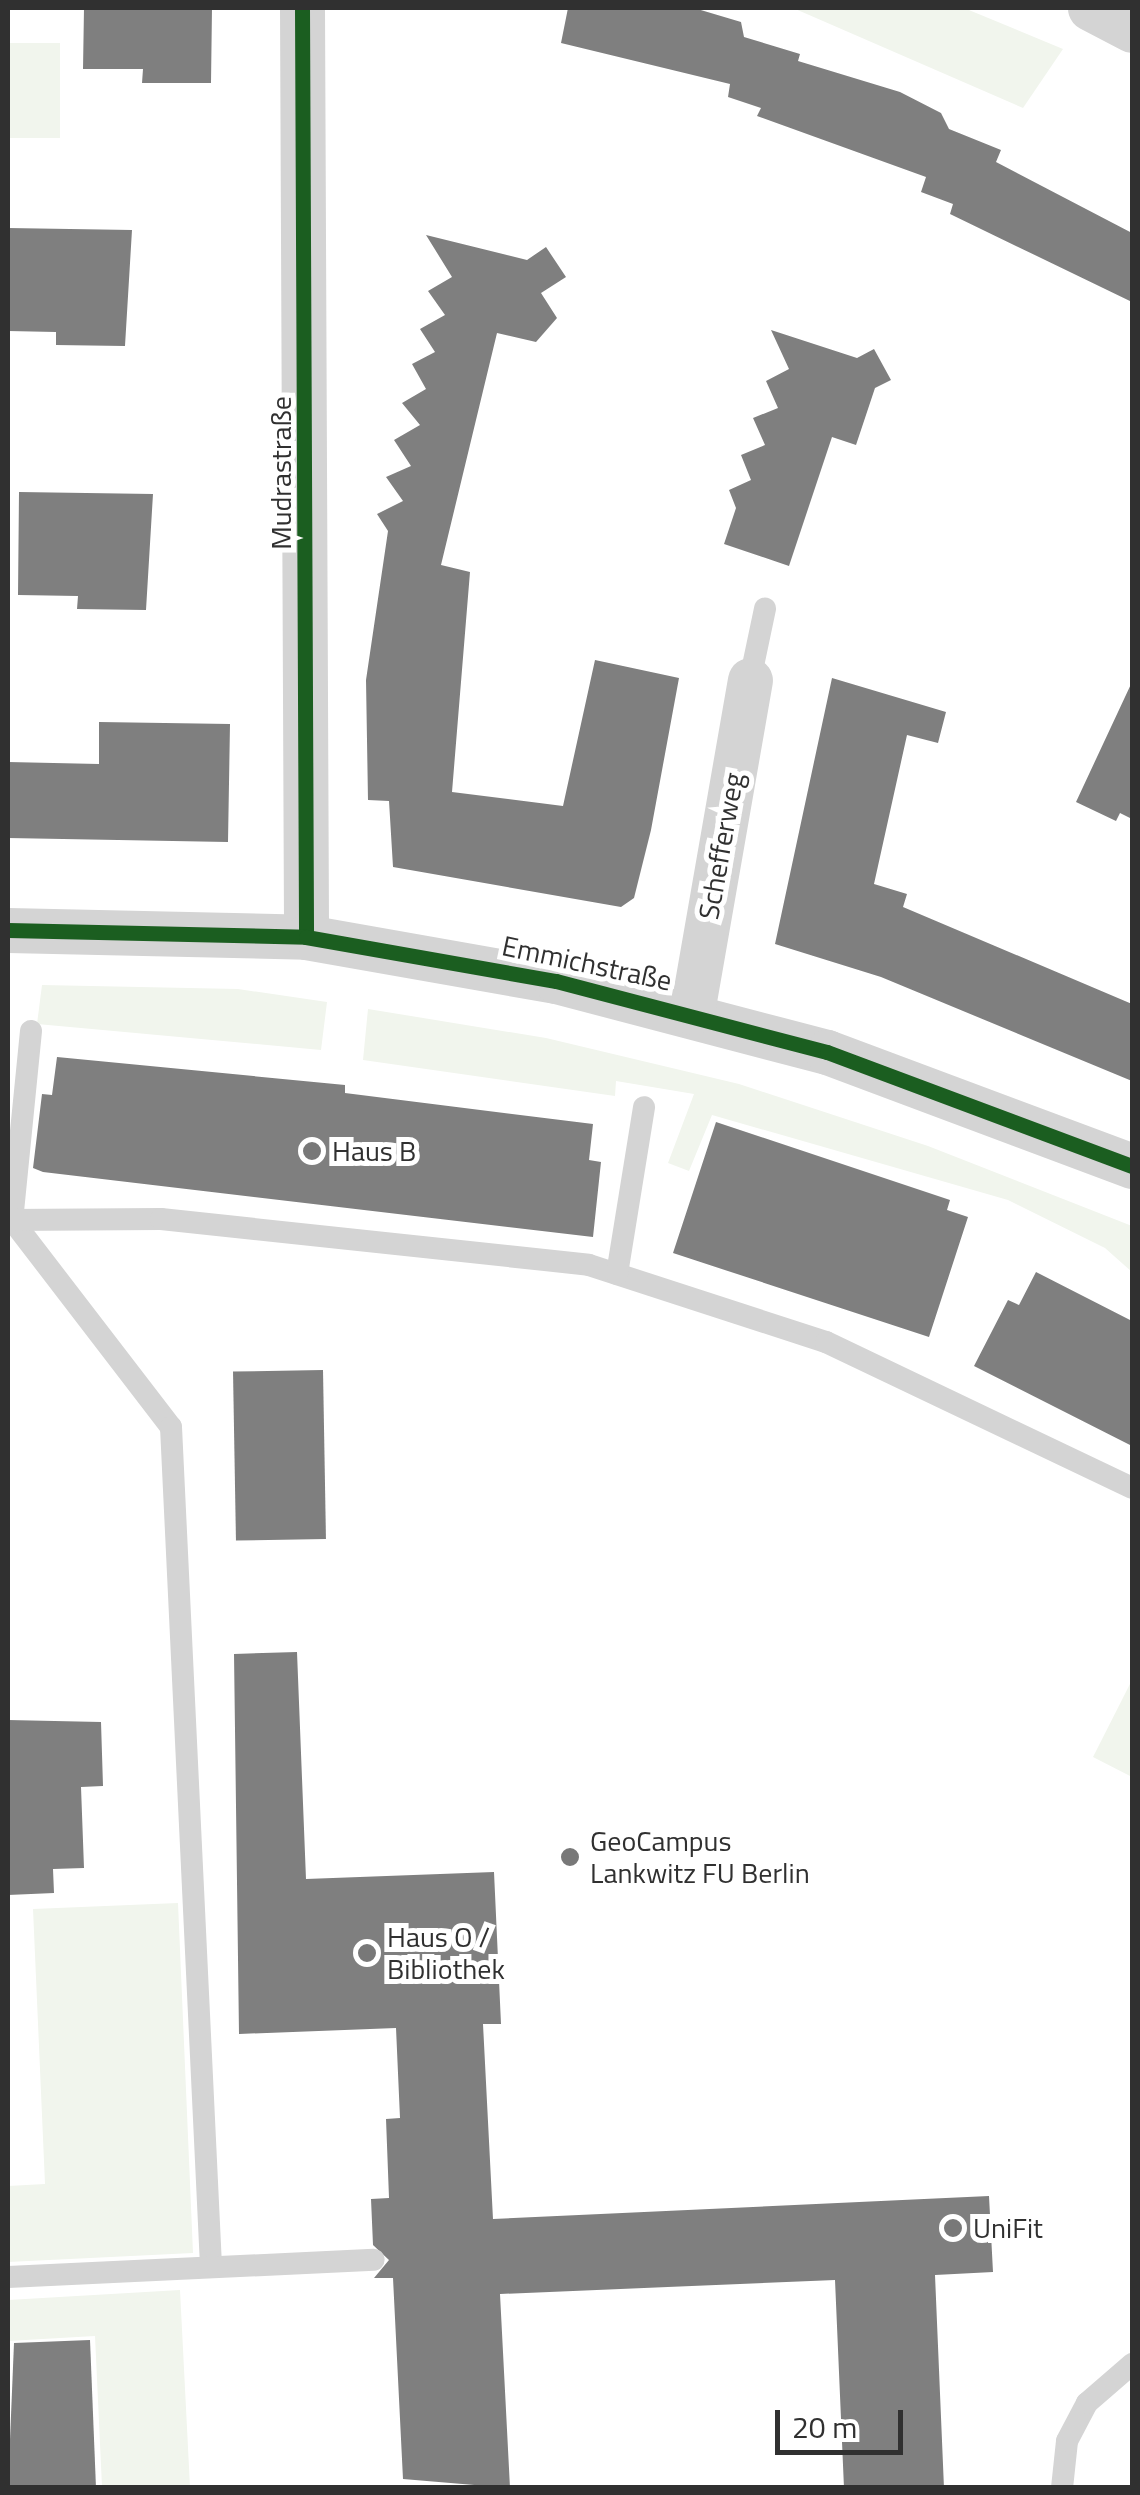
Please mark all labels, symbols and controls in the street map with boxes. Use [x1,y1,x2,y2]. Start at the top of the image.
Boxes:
street label: Mudrastraße [264,396,298,550]
street label: Schefferweg [692,770,750,922]
street label: Emmichstraße [499,929,675,997]
place label: Haus B [332,1134,416,1168]
marker: Haus B [301,1140,323,1162]
place label: GeoCampus Lankwitz FU Berlin [590,1824,810,1890]
marker: GeoCampus Lankwitz FU Berlin [559,1846,581,1868]
place label: Haus O / Bibliothek [387,1920,505,1986]
marker: Haus O / Bibliothek [356,1942,378,1964]
place label: UniFit [973,2211,1043,2245]
marker: UniFit [942,2217,964,2239]
scale bar [780,2390,908,2452]
text: 20 m [792,2404,857,2450]

